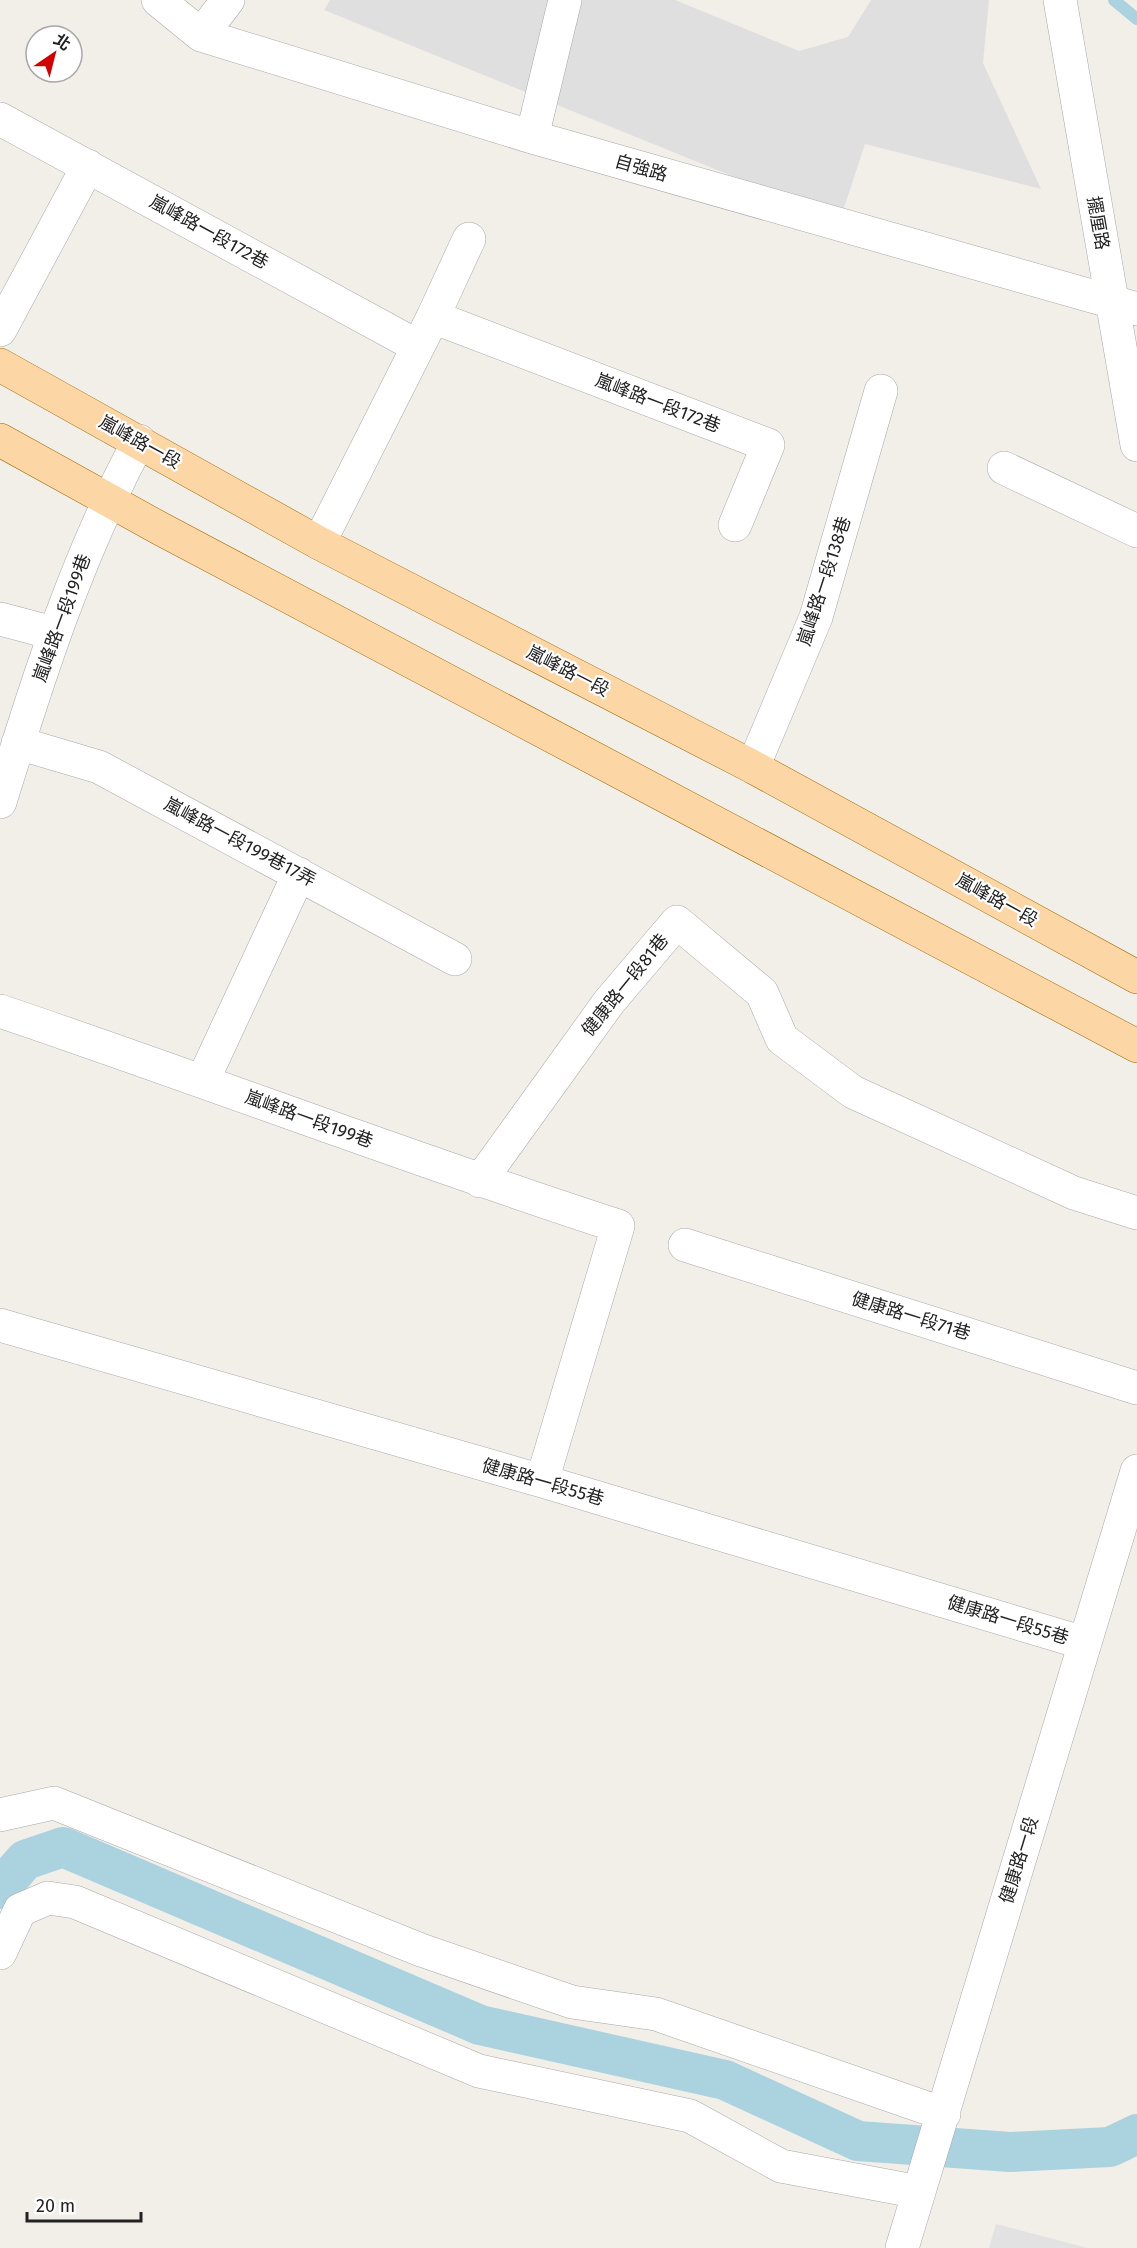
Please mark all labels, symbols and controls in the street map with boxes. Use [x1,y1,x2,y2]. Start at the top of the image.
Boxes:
north arrow [24,24,84,84]
text: 北 [50,30,74,54]
street label: 自強路 [612,150,670,186]
street label: 嵐峰路一段172巷 [146,190,272,274]
street label: 擺厘路 [1082,195,1114,251]
street label: 嵐峰路一段172巷 [592,369,724,437]
street label: 嵐峰路一段 [95,411,185,473]
street label: 嵐峰路一段138巷 [793,514,855,648]
street label: 嵐峰路一段199巷 [29,551,95,685]
street label: 嵐峰路一段 [523,641,613,701]
street label: 嵐峰路一段199巷17弄 [160,793,320,891]
street label: 嵐峰路一段 [952,869,1042,931]
street label: 健康路一段81巷 [577,929,673,1041]
street label: 嵐峰路一段199巷 [242,1086,376,1152]
street label: 健康路一段71巷 [849,1287,973,1345]
street label: 健康路一段55巷 [479,1454,607,1510]
street label: 健康路一段55巷 [945,1591,1071,1649]
street label: 健康路一段 [995,1814,1043,1906]
scale bar [27,2185,141,2223]
text: 20 m [36,2195,75,2217]

